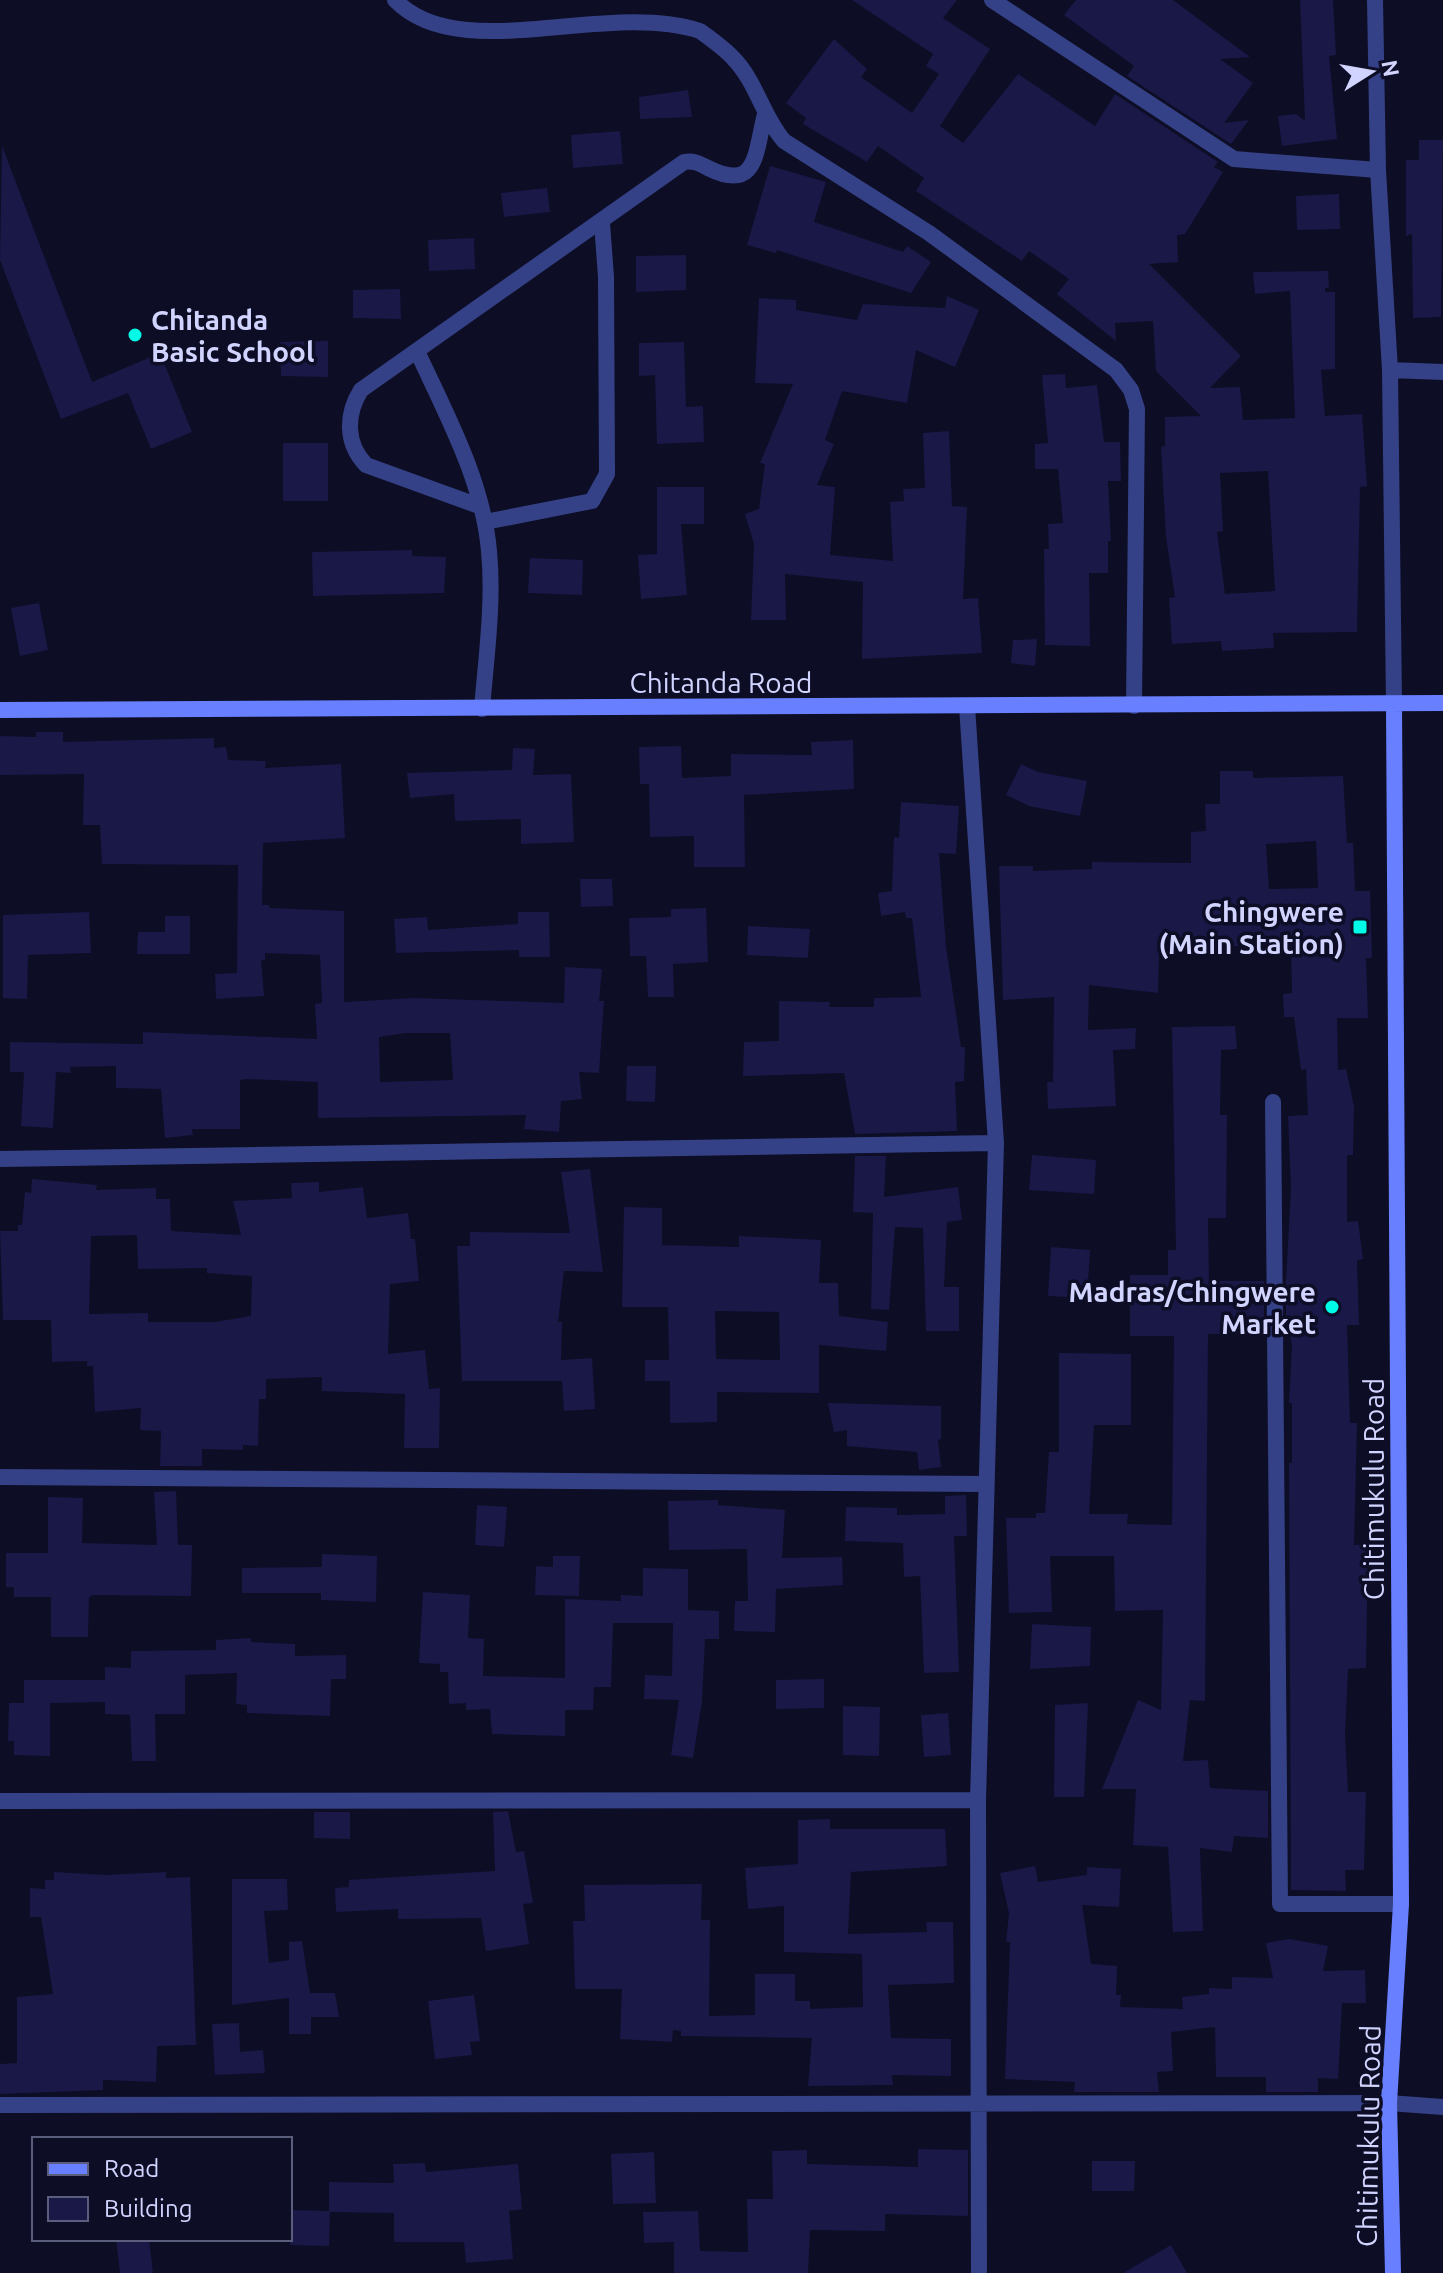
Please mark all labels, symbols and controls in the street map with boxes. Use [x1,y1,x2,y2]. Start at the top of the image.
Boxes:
north arrow [1331,32,1411,112]
text: N [1377,58,1405,79]
place label: Chitanda Basic School [151,304,314,367]
marker: Chitanda Basic School [126,326,144,344]
street label: Chitanda Road [629,667,813,698]
place label: Chingwere (Main Station) [1158,896,1344,960]
marker: Chingwere (Main Station) [1351,918,1369,936]
place label: Madras/Chingwere Market [1069,1276,1316,1339]
marker: Madras/Chingwere Market [1323,1298,1341,1316]
street label: Chitimukulu Road [1358,1378,1389,1600]
street label: Chitimukulu Road [1351,2025,1385,2247]
legend [32,2137,292,2241]
text: Road [104,2155,159,2182]
text: Building [104,2195,192,2222]

